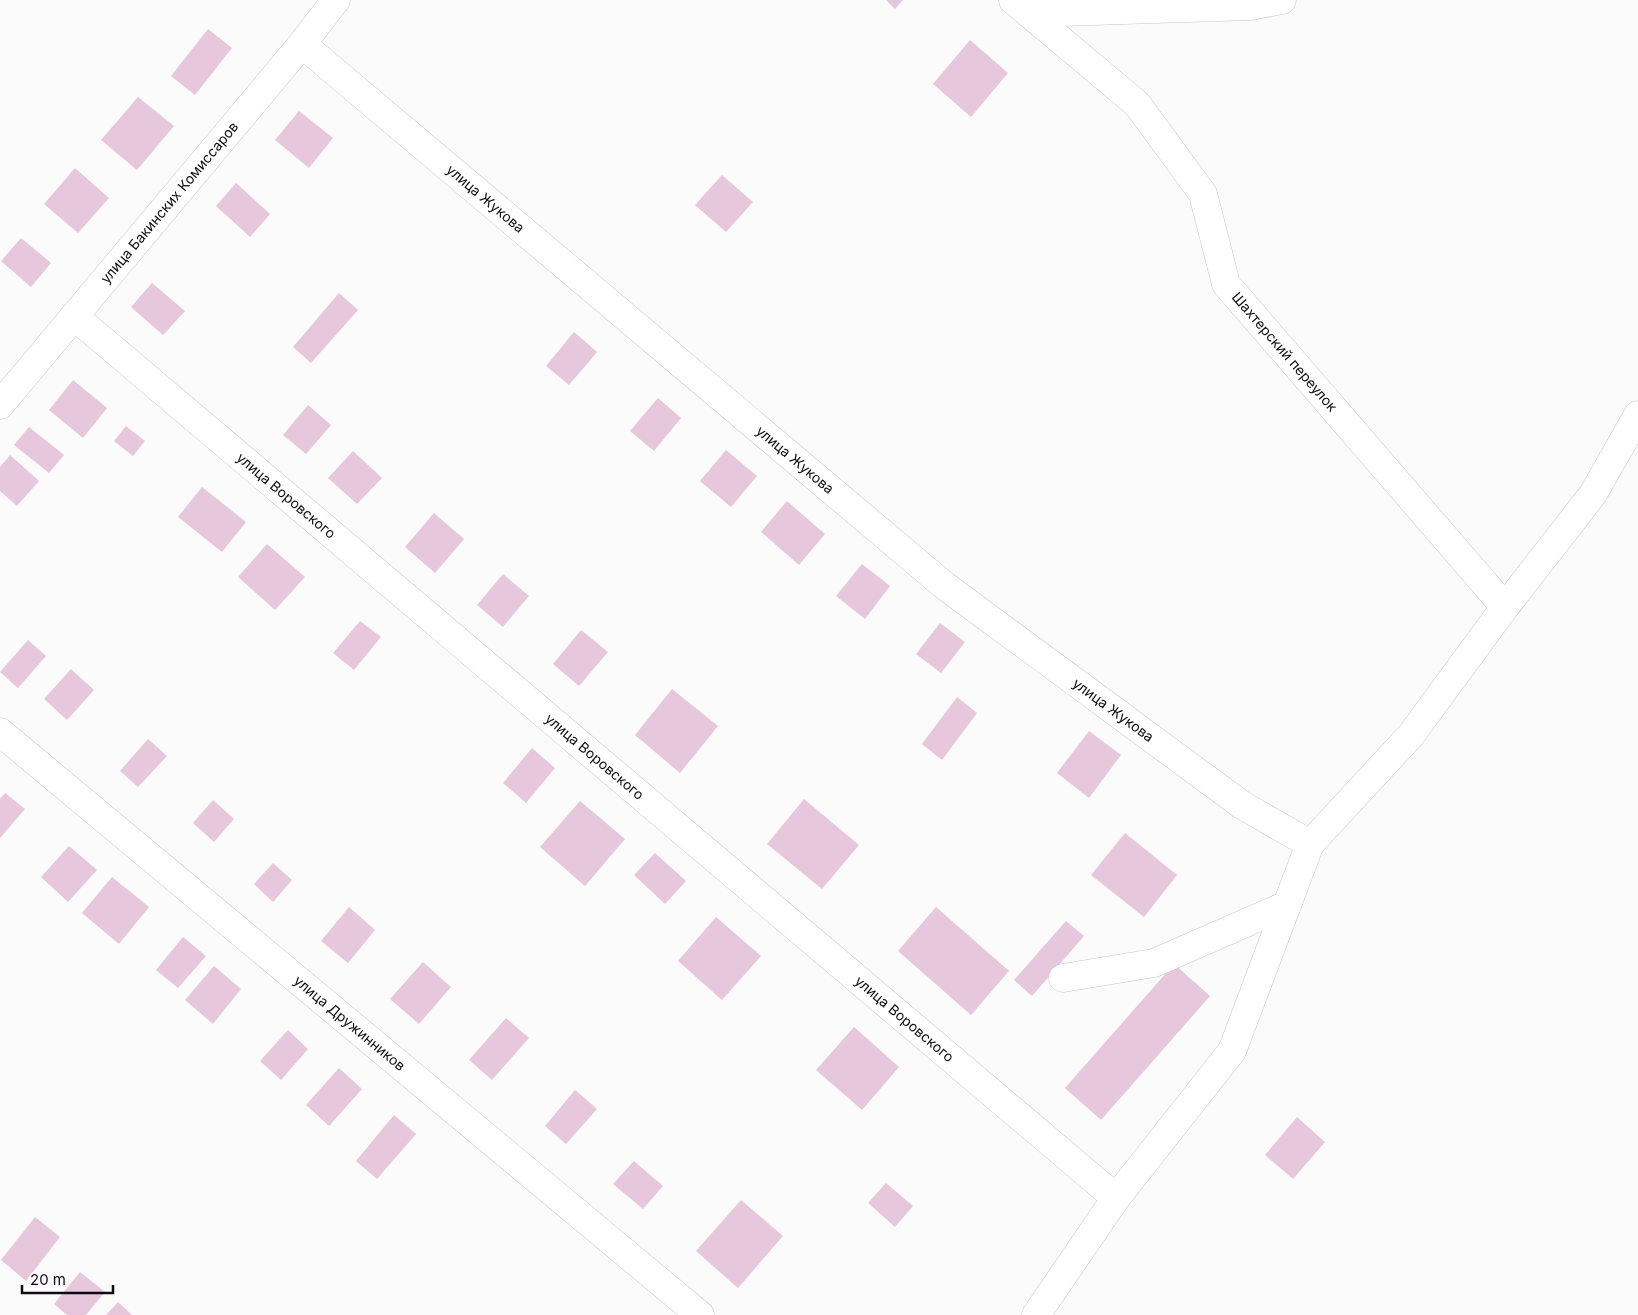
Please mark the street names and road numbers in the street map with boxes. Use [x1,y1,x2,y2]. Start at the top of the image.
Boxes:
street label: улица Бакинских Комиссаров [97,118,242,286]
street label: улица Жукова [443,161,528,236]
street label: Шахтерский переулок [1229,288,1342,415]
street label: улица Жукова [753,422,838,497]
street label: улица Воровского [234,449,339,542]
street label: улица Жукова [1070,674,1157,745]
street label: улица Воровского [542,710,648,803]
street label: улица Дружинников [291,972,409,1074]
street label: улица Воровского [852,972,958,1065]

